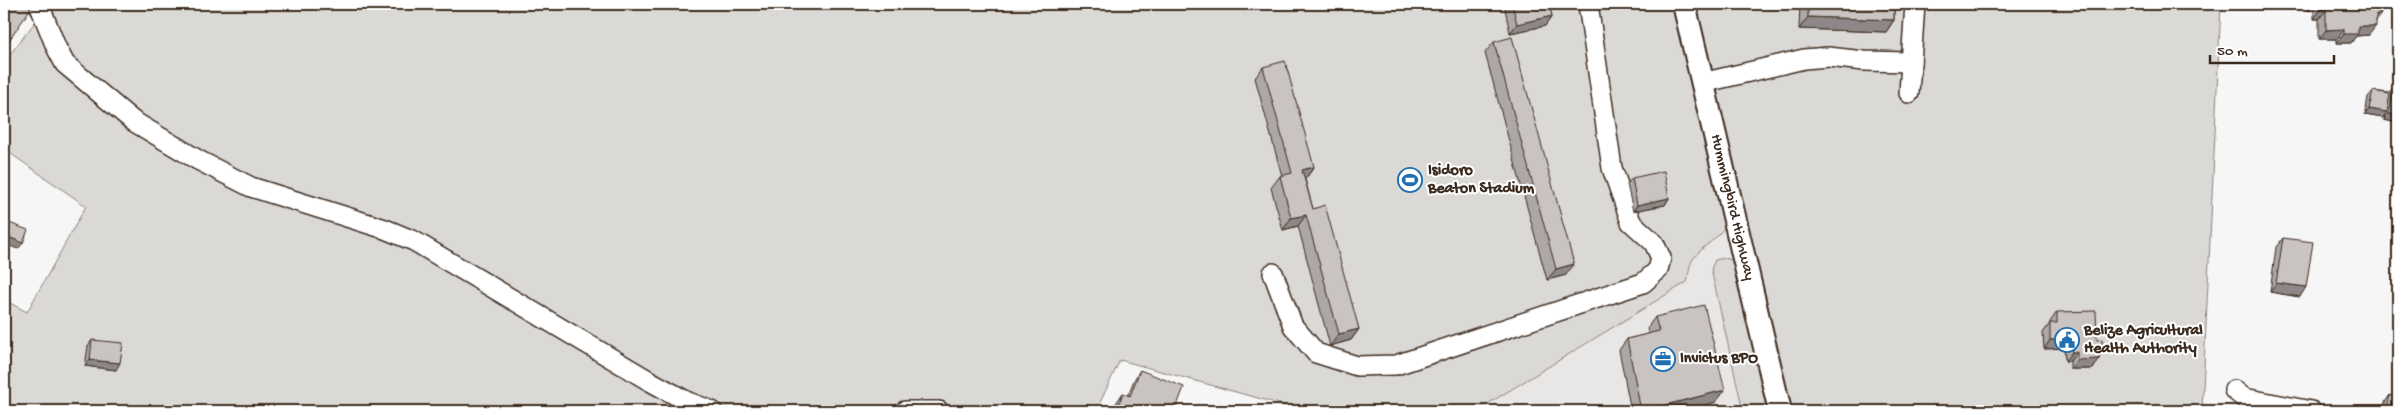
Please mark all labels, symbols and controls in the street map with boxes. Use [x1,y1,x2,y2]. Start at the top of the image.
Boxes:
scale bar [2210,32,2333,64]
text: 50 m [2217,43,2248,61]
street label: Hummingbird Highway [1706,132,1758,283]
place label: Isidoro Beaton Stadium [1427,162,1535,199]
sports icon: Isidoro Beaton Stadium [1397,167,1423,193]
place label: Belize Agricultural Health Authority [2083,322,2203,359]
public building icon: Belize Agricultural Health Authority [2054,327,2080,353]
office icon: Invictus BPO [1650,346,1676,372]
place label: Invictus BPO [1680,350,1758,369]

